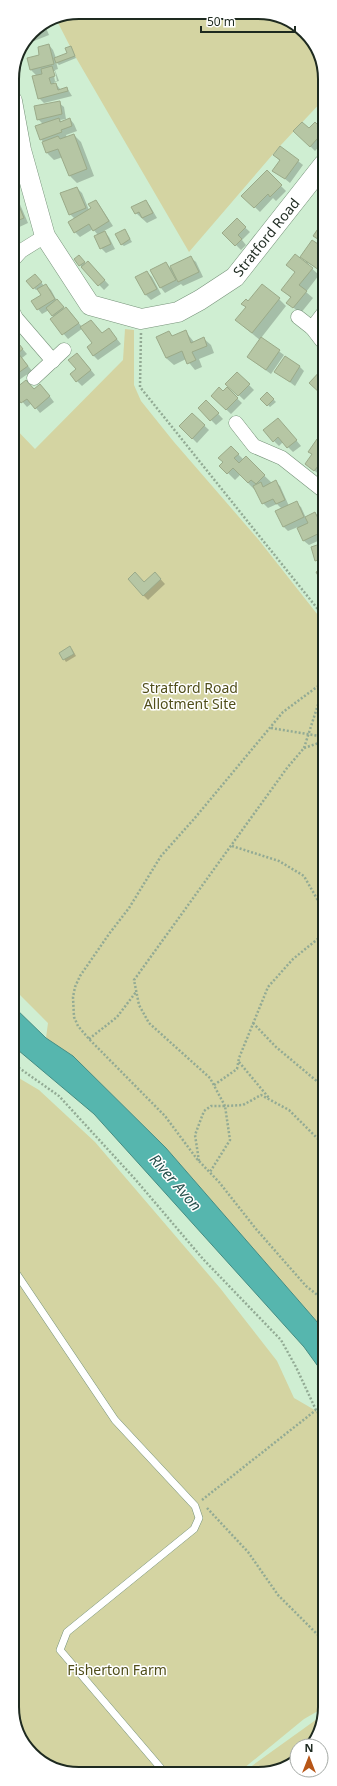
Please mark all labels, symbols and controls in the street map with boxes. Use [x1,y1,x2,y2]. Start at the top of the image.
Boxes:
scale bar [201,8,295,34]
text: 50 m [207,13,235,30]
street label: Stratford Road [228,194,304,280]
park label: Stratford Road Allotment Site [142,678,238,713]
water label: River Avon [146,1149,206,1215]
park label: Fisherton Farm [67,1660,167,1679]
north arrow [289,1738,329,1778]
text: N [305,1740,313,1755]

